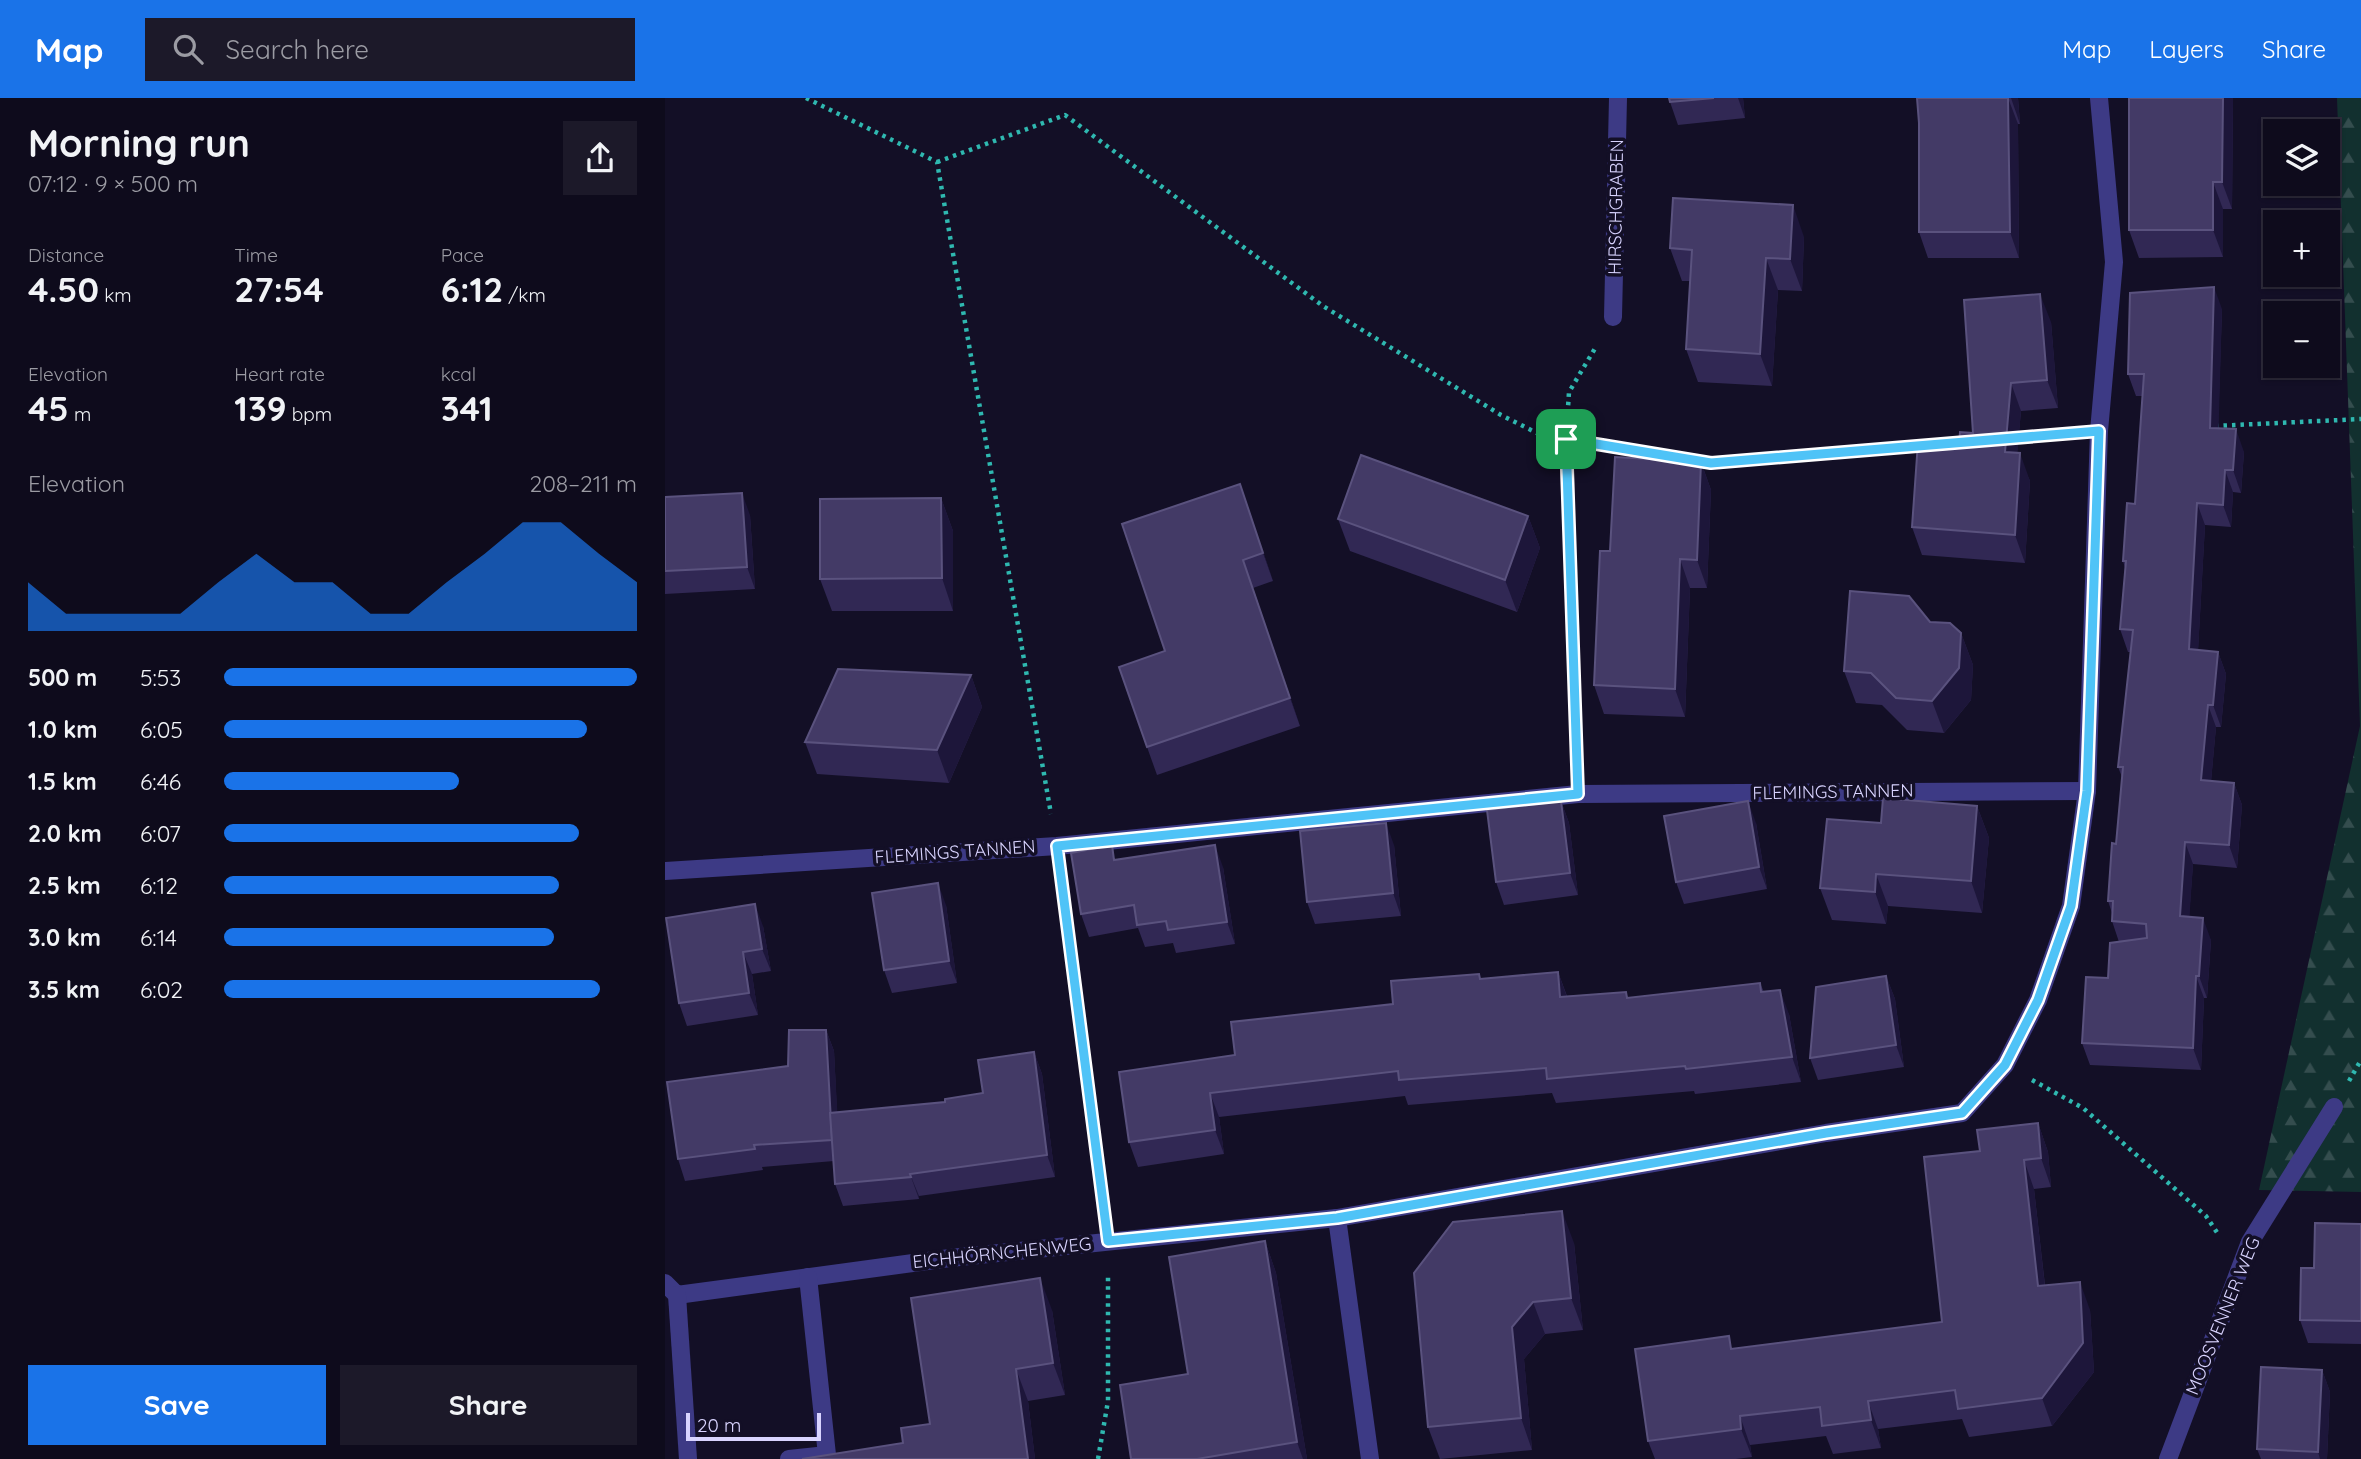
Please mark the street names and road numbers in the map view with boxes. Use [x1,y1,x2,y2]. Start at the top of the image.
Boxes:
street label: HIRSCHGRABEN [1603,139,1628,275]
street label: FLEMINGS TANNEN [1752,779,1914,804]
street label: FLEMINGS TANNEN [874,834,1036,869]
street label: EICHHÖRNCHENWEG [911,1232,1092,1273]
street label: MOOSVENNER WEG [2180,1233,2265,1398]

